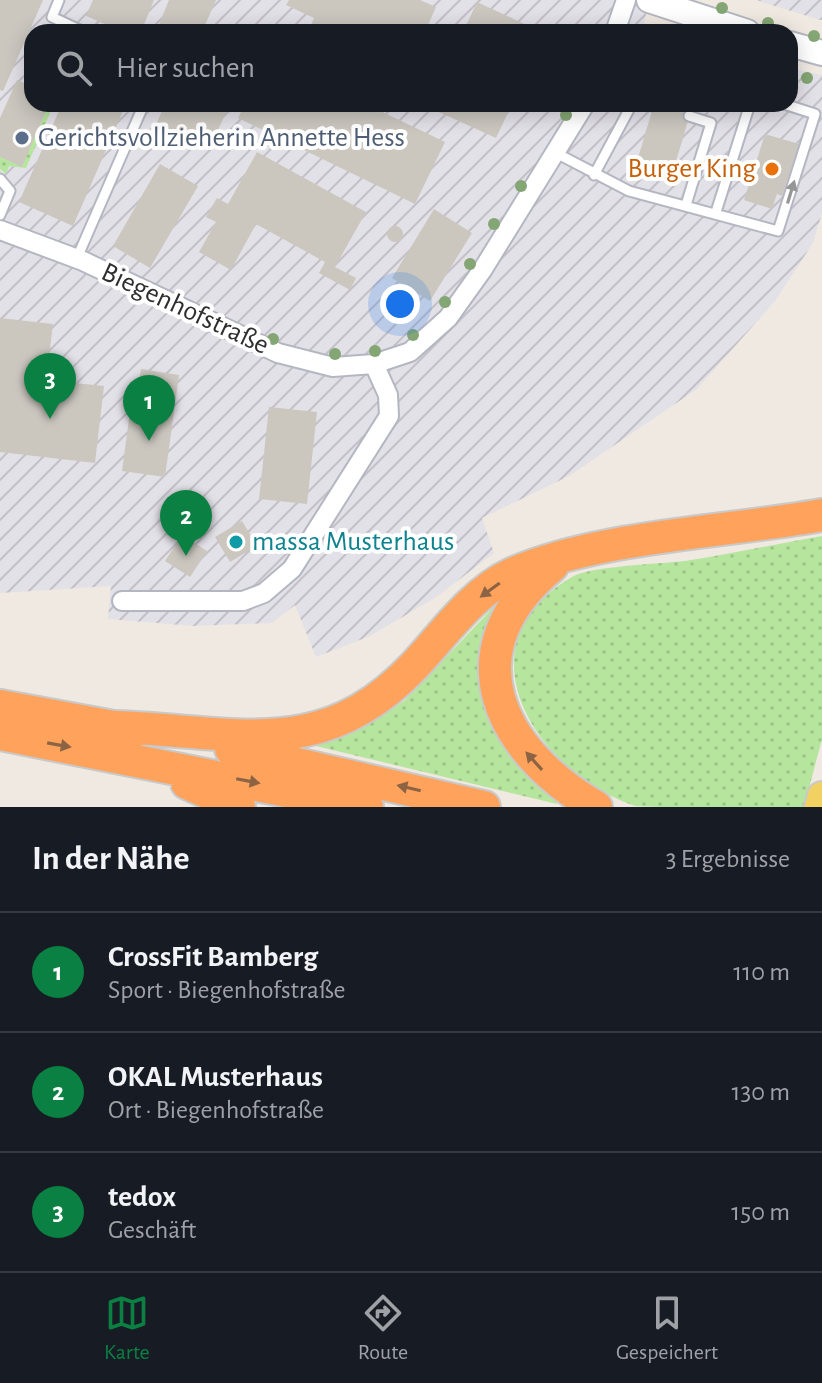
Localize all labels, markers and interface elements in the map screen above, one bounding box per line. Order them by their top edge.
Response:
search box [24,24,798,112]
icon: search [52,46,96,90]
text: Hier suchen [116,53,255,83]
place label: Gerichtsvollzieherin Annette Hess [38,124,405,152]
marker: Gerichtsvollzieherin Annette Hess [13,129,31,147]
place label: Burger King [628,155,756,183]
marker: Burger King [763,160,781,178]
one-way arrow [785,180,797,204]
street label: Biegenhofstraße [97,258,273,360]
your location [380,284,420,324]
pin: 3 [24,353,76,419]
pin: 1 [123,375,175,441]
pin: 2 [160,490,212,556]
place label: massa Musterhaus [252,528,454,556]
marker: massa Musterhaus [227,533,245,551]
one-way arrow [479,581,500,597]
one-way arrow [46,739,71,751]
one-way arrow [526,751,543,771]
one-way arrow [236,775,261,788]
one-way arrow [396,781,421,794]
text: In der Nähe [32,842,189,876]
text: 3 Ergebnisse [666,846,790,872]
text: CrossFit Bamberg [108,942,318,972]
text: 1 [53,959,63,985]
text: 110 m [733,959,790,985]
text: Sport · Biegenhofstraße [108,977,345,1003]
text: OKAL Musterhaus [108,1062,323,1092]
text: 2 [52,1079,64,1105]
text: 130 m [732,1079,790,1105]
text: Ort · Biegenhofstraße [108,1097,324,1123]
text: tedox [108,1182,176,1212]
text: 3 [52,1199,64,1225]
text: 150 m [731,1199,790,1225]
text: Geschäft [108,1217,196,1243]
tab: Karte [104,1291,150,1365]
tab: Route [358,1291,408,1365]
tab: Gespeichert [616,1291,718,1365]

